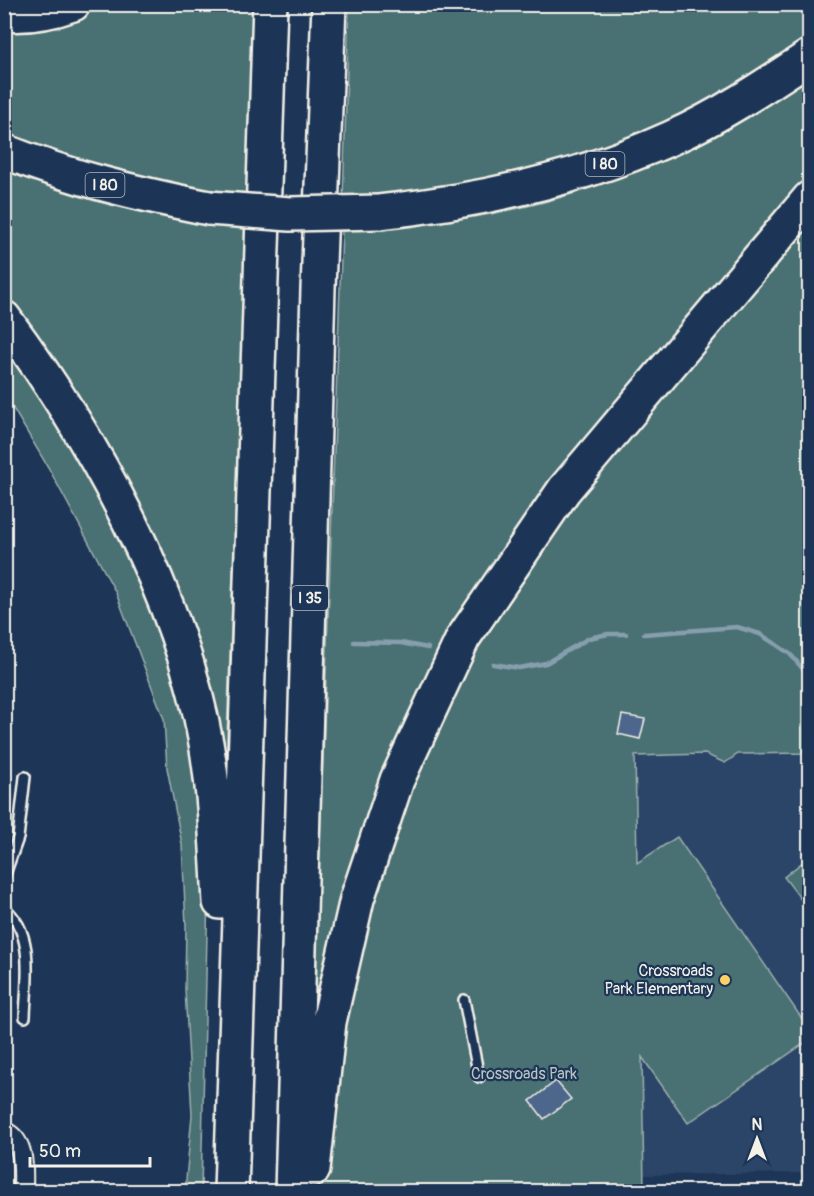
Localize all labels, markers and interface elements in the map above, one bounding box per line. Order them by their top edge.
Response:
road number: I 80 [586,152,624,176]
road number: I 80 [86,173,124,197]
road number: I 35 [292,586,328,610]
place label: Crossroads Park Elementary [605,961,713,999]
marker: Crossroads Park Elementary [718,973,732,987]
park label: Crossroads Park [471,1064,577,1084]
north arrow [727,1109,787,1169]
text: N [752,1115,763,1135]
scale bar [30,1130,150,1168]
text: 50 m [39,1140,81,1163]

